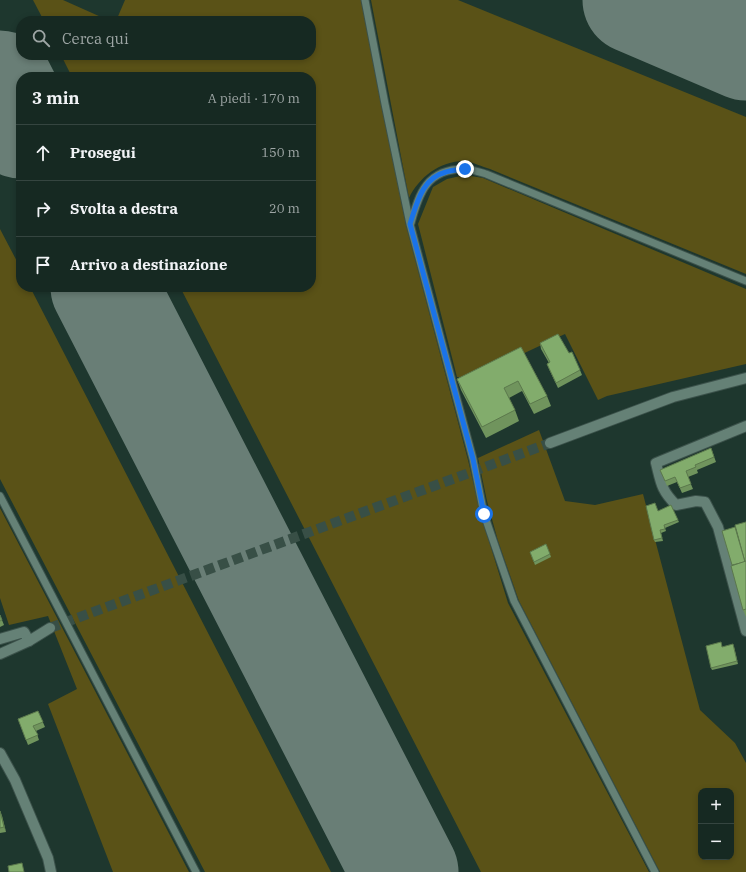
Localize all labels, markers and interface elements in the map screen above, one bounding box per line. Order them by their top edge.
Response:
search box [16,16,316,60]
icon: search [30,27,52,49]
text: Cerca qui [62,29,129,48]
text: 3 min [32,87,80,109]
text: A piedi · 170 m [208,90,300,107]
icon: ahead [32,142,54,164]
text: Prosegui [70,143,136,162]
text: 150 m [261,144,300,161]
route end [456,160,474,178]
icon: right [32,198,54,220]
text: Svolta a destra [70,199,178,218]
text: 20 m [269,200,300,217]
icon: arrive [32,254,54,276]
text: Arrivo a destinazione [70,255,227,274]
route start [475,505,493,523]
map controls [698,788,734,860]
button: + [698,788,734,824]
button: − [698,824,734,860]

